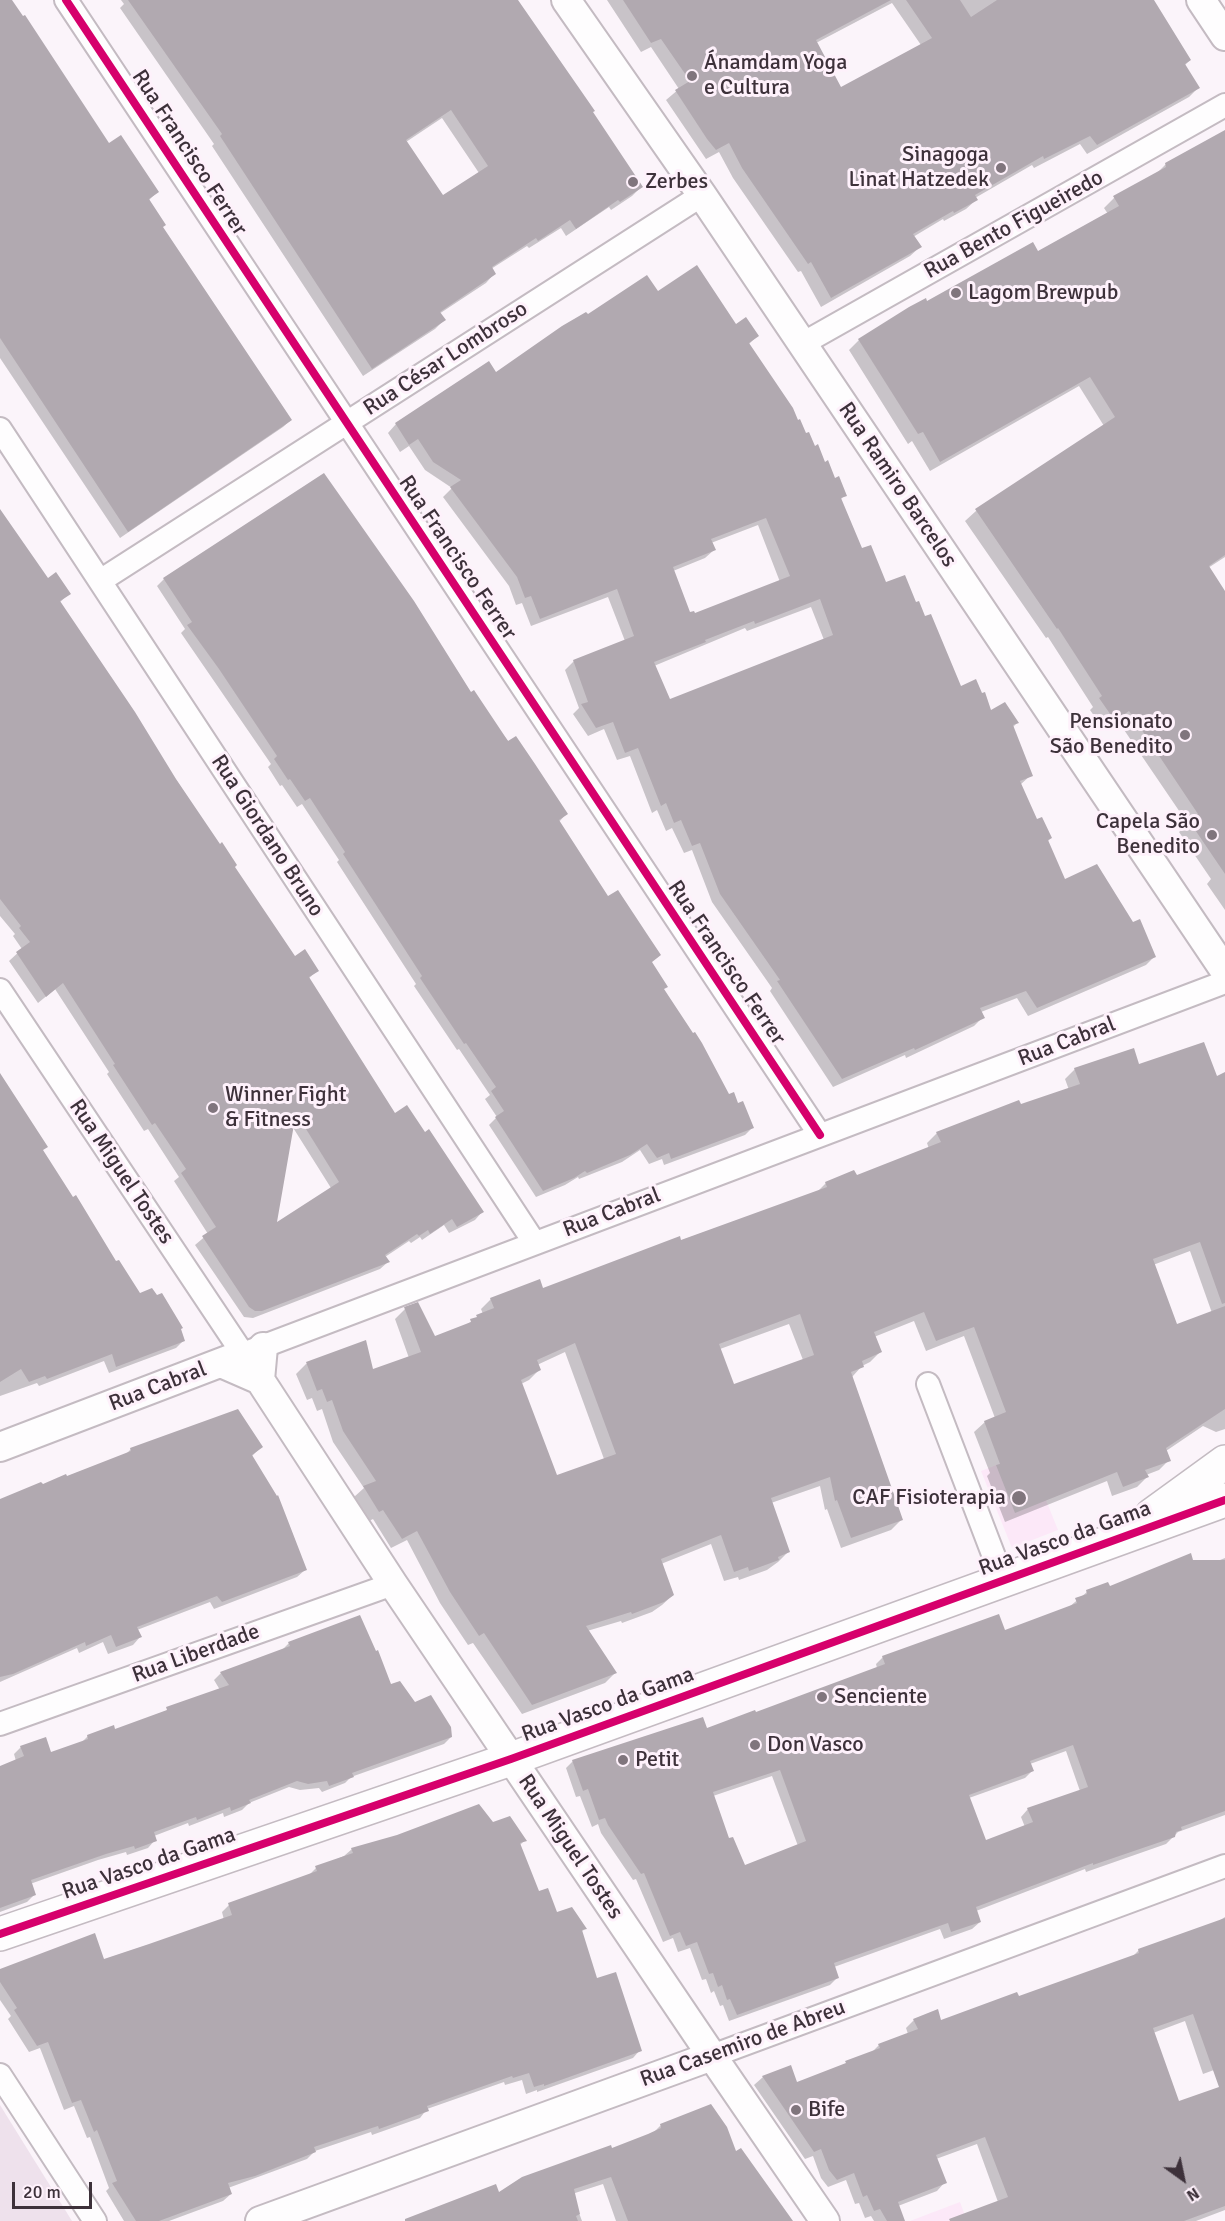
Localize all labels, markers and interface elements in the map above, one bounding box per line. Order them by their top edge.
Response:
place label: Ánamdam Yoga e Cultura [704,50,847,101]
street label: Rua Francisco Ferrer [126,65,252,241]
marker: Ánamdam Yoga e Cultura [685,69,699,83]
place label: Sinagoga Linat Hatzedek [849,142,989,194]
marker: Sinagoga Linat Hatzedek [994,161,1008,175]
street label: Rua Bento Figueiredo [920,165,1108,285]
place label: Zerbes [645,169,708,195]
marker: Zerbes [626,175,640,189]
place label: Lagom Brewpub [968,280,1118,306]
marker: Lagom Brewpub [949,286,963,300]
street label: Rua César Lombroso [359,296,533,422]
street label: Rua Ramiro Barcelos [832,398,962,572]
street label: Rua Francisco Ferrer [392,471,522,645]
place label: Pensionato São Benedito [1050,709,1173,760]
marker: Pensionato São Benedito [1178,728,1192,742]
street label: Rua Giordano Bruno [205,750,329,922]
place label: Capela São Benedito [1096,809,1200,860]
marker: Capela São Benedito [1205,828,1219,842]
street label: Rua Francisco Ferrer [661,876,791,1050]
street label: Rua Cabral [1015,1011,1119,1073]
place label: Winner Fight & Fitness [225,1082,346,1134]
street label: Rua Miguel Tostes [63,1095,179,1249]
marker: Winner Fight & Fitness [206,1101,220,1115]
street label: Rua Cabral [560,1182,664,1244]
street label: Rua Cabral [106,1356,210,1418]
place label: CAF Fisioterapia [852,1485,1006,1511]
marker: CAF Fisioterapia [1010,1489,1028,1507]
street label: Rua Vasco da Gama [975,1496,1155,1582]
street label: Rua Liberdade [129,1619,263,1689]
street label: Rua Vasco da Gama [518,1662,698,1748]
place label: Senciente [834,1684,927,1710]
marker: Senciente [815,1690,829,1704]
place label: Don Vasco [767,1732,864,1758]
marker: Don Vasco [748,1738,762,1752]
place label: Petit [635,1747,679,1773]
marker: Petit [616,1753,630,1767]
street label: Rua Miguel Tostes [512,1770,628,1924]
street label: Rua Vasco da Gama [59,1822,239,1906]
street label: Rua Casemiro de Abreu [637,1995,849,2093]
place label: Bife [808,2097,845,2123]
marker: Bife [789,2103,803,2117]
north arrow [1153,2149,1213,2209]
scale bar [15,2170,94,2208]
text: 20 m [23,2181,61,2203]
text: N [1183,2183,1203,2206]

